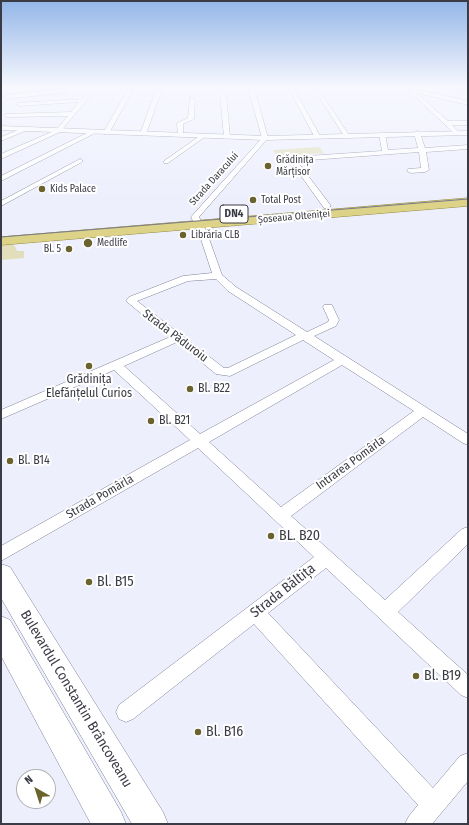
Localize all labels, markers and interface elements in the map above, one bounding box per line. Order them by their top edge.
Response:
street label: Strada Daracului [187,150,241,208]
place label: Grădinița Mărțisor [276,154,314,178]
marker: Grădinița Mărțisor [263,161,273,171]
place label: Kids Palace [50,183,96,195]
marker: Kids Palace [37,184,47,194]
place label: Total Post [261,194,301,206]
marker: Total Post [248,195,258,205]
road number: DN4 [220,205,248,223]
street label: Șoseaua Olteniței [258,208,330,226]
place label: Librăria CLB [191,229,240,241]
marker: Librăria CLB [178,230,188,240]
marker: Medlife [82,237,94,249]
place label: Medlife [97,237,127,249]
place label: Bl. 5 [44,243,61,255]
marker: Bl. 5 [64,244,74,254]
street label: Strada Păduroiu [139,307,211,365]
marker: Grădinița Elefănțelul Curios [84,361,94,371]
place label: Grădinița Elefănțelul Curios [46,373,132,401]
place label: Bl. B22 [198,382,230,396]
marker: Bl. B22 [185,384,195,394]
place label: Bl. B21 [159,414,190,428]
marker: Bl. B21 [146,416,156,426]
street label: Intrarea Pomârla [314,433,388,493]
place label: Bl. B14 [18,454,50,468]
marker: Bl. B14 [5,456,15,466]
street label: Strada Pomârla [64,472,136,522]
place label: BL. B20 [279,528,320,544]
marker: BL. B20 [266,531,276,541]
street label: Strada Băltița [247,560,319,622]
place label: Bl. B15 [97,574,134,590]
marker: Bl. B15 [84,577,94,587]
street label: Bulevardul Constantin Brâncoveanu [16,607,136,791]
place label: Bl. B19 [424,668,461,684]
marker: Bl. B19 [411,671,421,681]
place label: Bl. B16 [206,724,243,740]
marker: Bl. B16 [193,727,203,737]
north arrow [16,769,56,809]
text: N [22,773,35,787]

